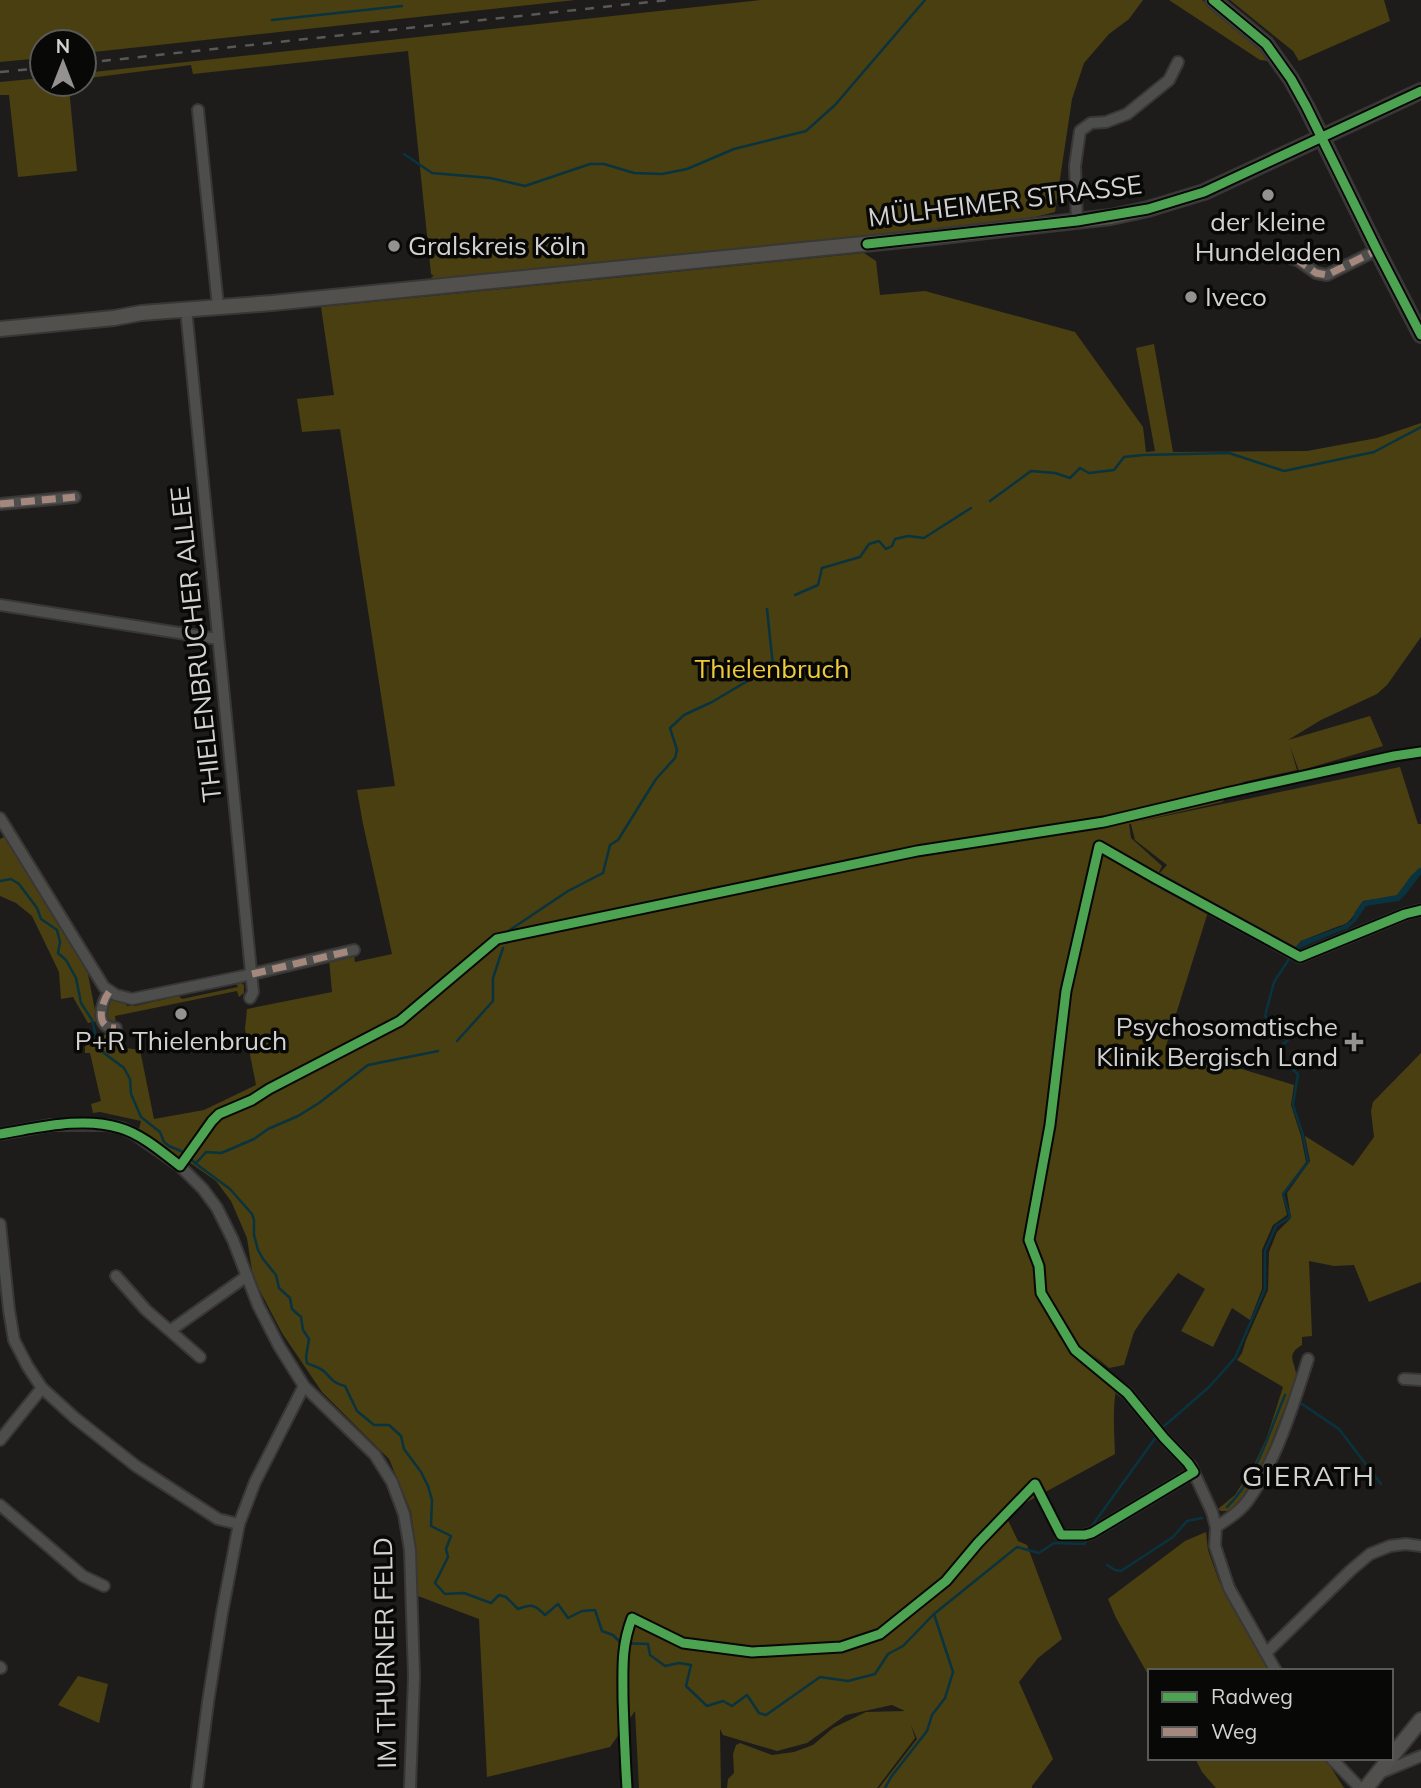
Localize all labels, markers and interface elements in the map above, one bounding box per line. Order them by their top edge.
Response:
north arrow [28,28,98,98]
text: N [56,34,70,58]
street label: MÜLHEIMER STRASSE [866,167,1144,234]
marker: der kleine Hundeladen [1260,187,1276,203]
place label: der kleine Hundeladen [1195,205,1341,268]
place label: Gralskreis Köln [408,229,586,262]
marker: Gralskreis Köln [386,238,402,254]
place label: Iveco [1205,280,1267,313]
marker: Iveco [1183,289,1199,305]
street label: THIELENBRUCHER ALLEE [163,485,228,803]
park label: Thielenbruch [695,652,850,685]
marker: P+R Thielenbruch [173,1006,189,1022]
place label: Psychosomatische Klinik Bergisch Land [1096,1010,1338,1073]
place label: P+R Thielenbruch [75,1024,287,1057]
marker: Psychosomatische Klinik Bergisch Land [1344,1032,1364,1052]
district label: GIERATH [1242,1458,1376,1493]
street label: IM THURNER FELD [366,1537,403,1769]
legend [1148,1669,1393,1760]
text: Radweg [1211,1683,1293,1709]
text: Weg [1211,1718,1257,1744]

